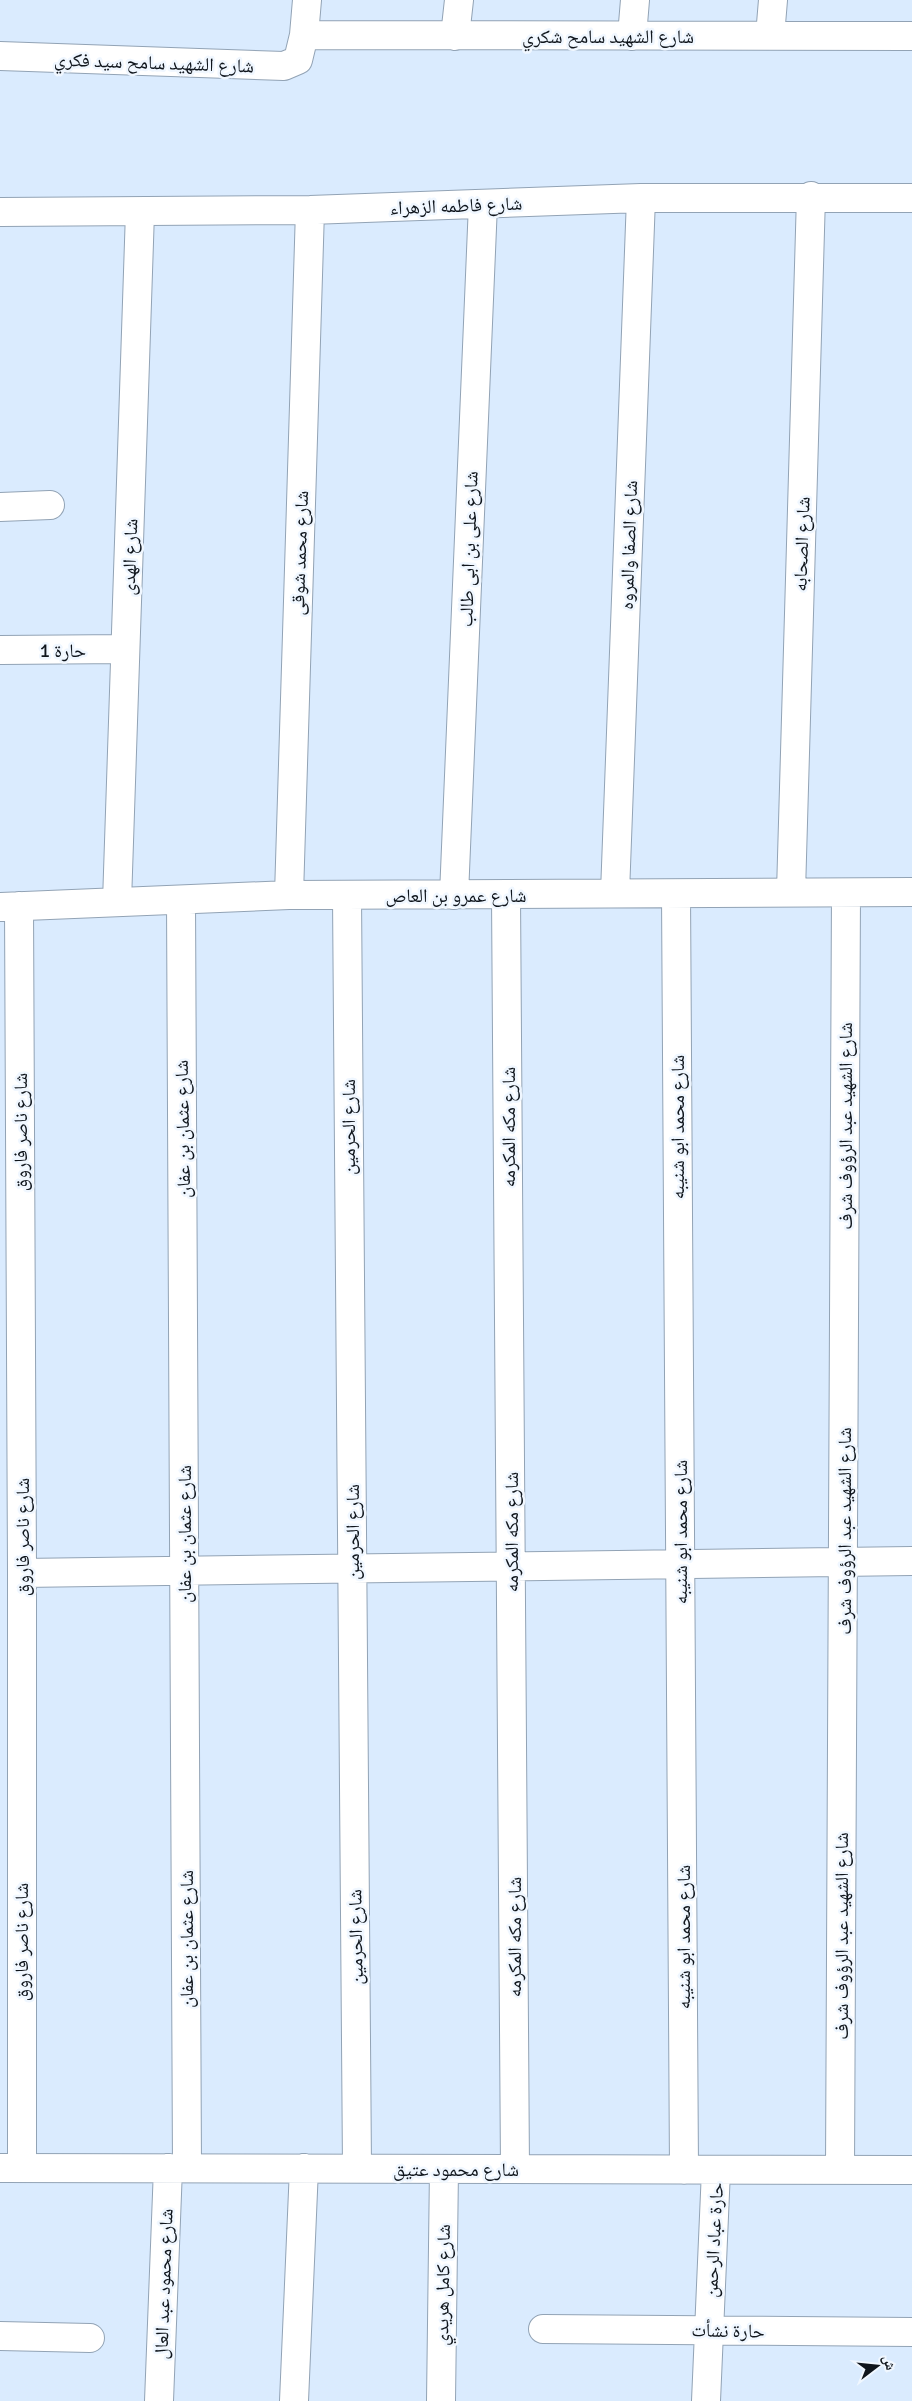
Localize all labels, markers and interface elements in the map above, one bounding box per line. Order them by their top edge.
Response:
street label: شارع الشهيد سامح شكري [522,25,694,52]
street label: شارع الشهيد سامح سيد فكري [53,48,254,81]
street label: شارع فاطمه الزهراء [389,192,523,220]
street label: شارع على بن ابى طالب [454,471,484,627]
street label: شارع الصفا والمروه [615,480,643,610]
street label: شارع محمد شوقى [286,490,314,616]
street label: شارع الصحابه [788,496,816,592]
street label: شارع الهدى [117,518,143,596]
street label: حارة 1 [40,639,86,663]
street label: شارع عمرو بن العاص [385,884,527,908]
street label: شارع الشهيد عبد الرؤوف شرف [834,1022,858,1230]
street label: شارع محمد ابو شنيبه [666,1055,690,1199]
street label: شارع عثمان بن عفان [170,1060,196,1198]
street label: شارع مكه المكرمه [497,1067,521,1187]
street label: شارع ناصر فاروق [9,1073,33,1191]
street label: شارع الحرمين [337,1079,361,1175]
street label: شارع الشهيد عبد الرؤوف شرف [833,1427,857,1635]
street label: شارع محمد ابو شنيبه [669,1460,693,1604]
street label: شارع عثمان بن عفان [173,1465,197,1603]
street label: شارع مكه المكرمه [500,1472,524,1592]
street label: شارع ناصر فاروق [11,1478,35,1596]
street label: شارع الحرمين [341,1484,365,1580]
street label: شارع الشهيد عبد الرؤوف شرف [830,1832,854,2040]
street label: شارع محمد ابو شنيبه [672,1865,696,2009]
street label: شارع عثمان بن عفان [175,1870,199,2008]
street label: شارع مكه المكرمه [503,1877,527,1997]
street label: شارع ناصر فاروق [10,1883,34,2001]
street label: شارع الحرمين [343,1889,369,1985]
street label: شارع محمود عتيق [393,2158,519,2182]
street label: حارة عباد الرحمن [699,2182,729,2298]
street label: شارع محمود عبد العال [149,2208,179,2360]
street label: شارع كامل هريدي [430,2224,459,2346]
street label: حارة نشأت [691,2318,765,2344]
north arrow [852,2341,902,2391]
text: ش [879,2353,899,2372]

